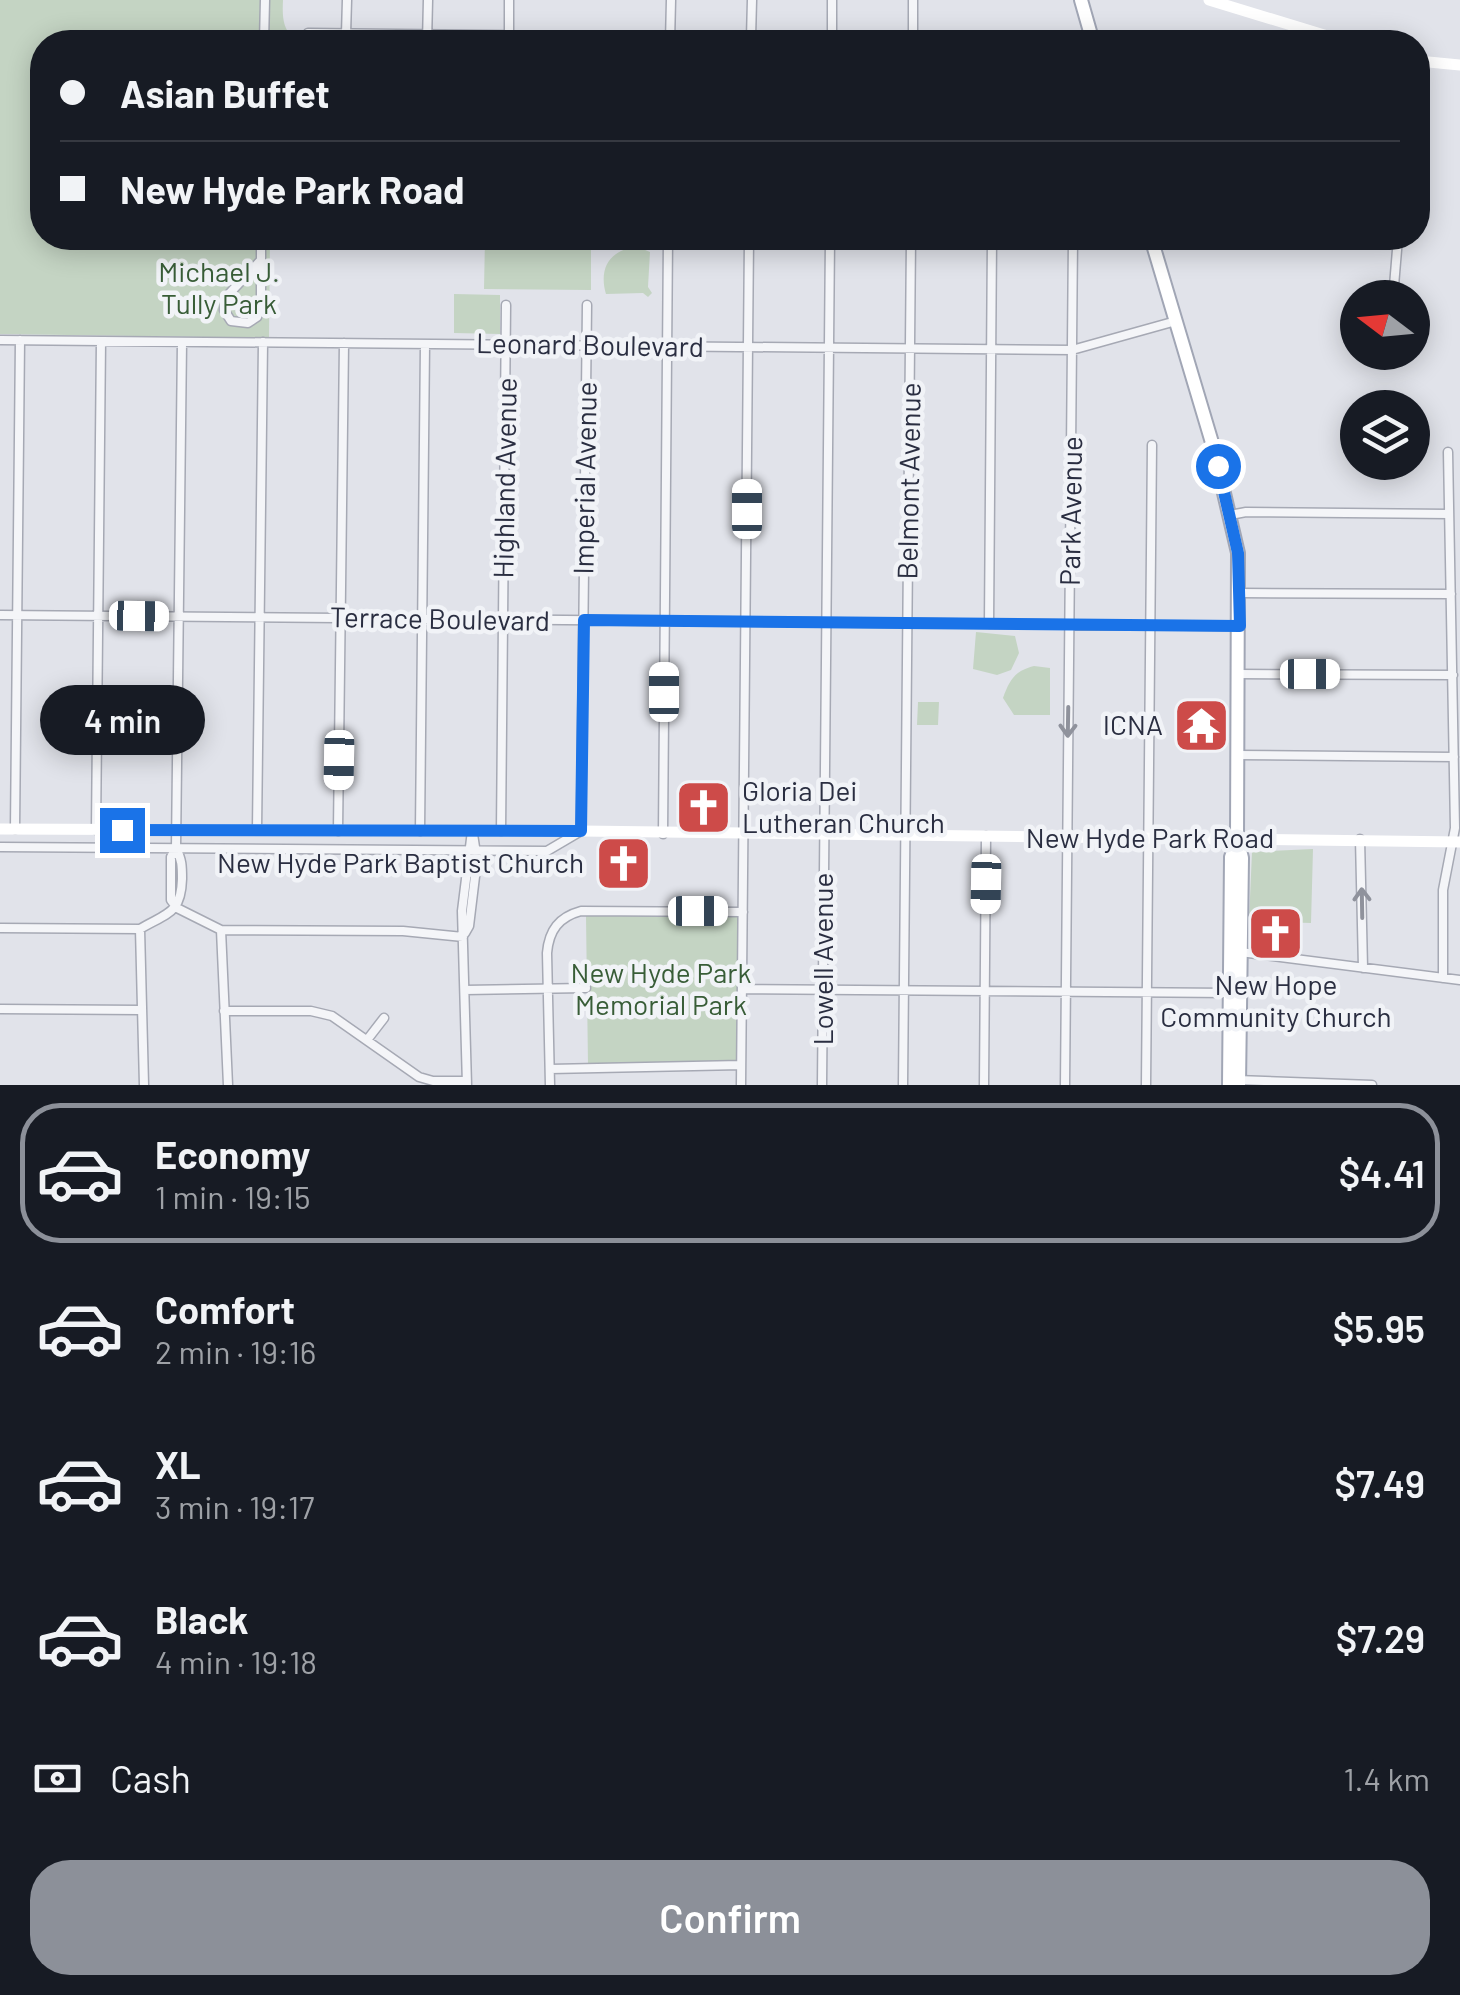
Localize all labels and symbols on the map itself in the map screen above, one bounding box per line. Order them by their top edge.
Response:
park label: Michael J. Tully Park [158,254,280,320]
north arrow [1340,280,1430,370]
street label: Leonard Boulevard [476,325,704,363]
street label: Highland Avenue [485,377,523,579]
street label: Imperial Avenue [565,381,603,575]
street label: Belmont Avenue [889,382,927,580]
street label: Park Avenue [1052,436,1088,586]
route start [1196,444,1241,489]
car [732,479,762,539]
street label: Terrace Boulevard [330,599,550,637]
car [109,600,169,632]
car [1280,659,1340,689]
car [649,662,679,722]
callout: 4 min [39,685,204,755]
temple icon: ICNA [1172,695,1232,755]
one-way arrow [1059,705,1078,737]
place label: ICNA [1103,707,1163,741]
car [323,730,355,790]
place label: Gloria Dei Lutheran Church [742,773,945,839]
church icon: Gloria Dei Lutheran Church [673,777,733,837]
route end [100,808,145,853]
street label: New Hyde Park Road [1026,820,1274,854]
church icon: New Hyde Park Baptist Church [593,833,653,893]
place label: New Hyde Park Baptist Church [217,845,584,879]
car [970,854,1002,914]
street label: Lowell Avenue [805,873,839,1045]
one-way arrow [1352,888,1371,920]
car [668,896,728,926]
church icon: New Hope Community Church [1246,904,1306,964]
park label: New Hyde Park Memorial Park [571,955,751,1021]
place label: New Hope Community Church [1160,967,1392,1033]

